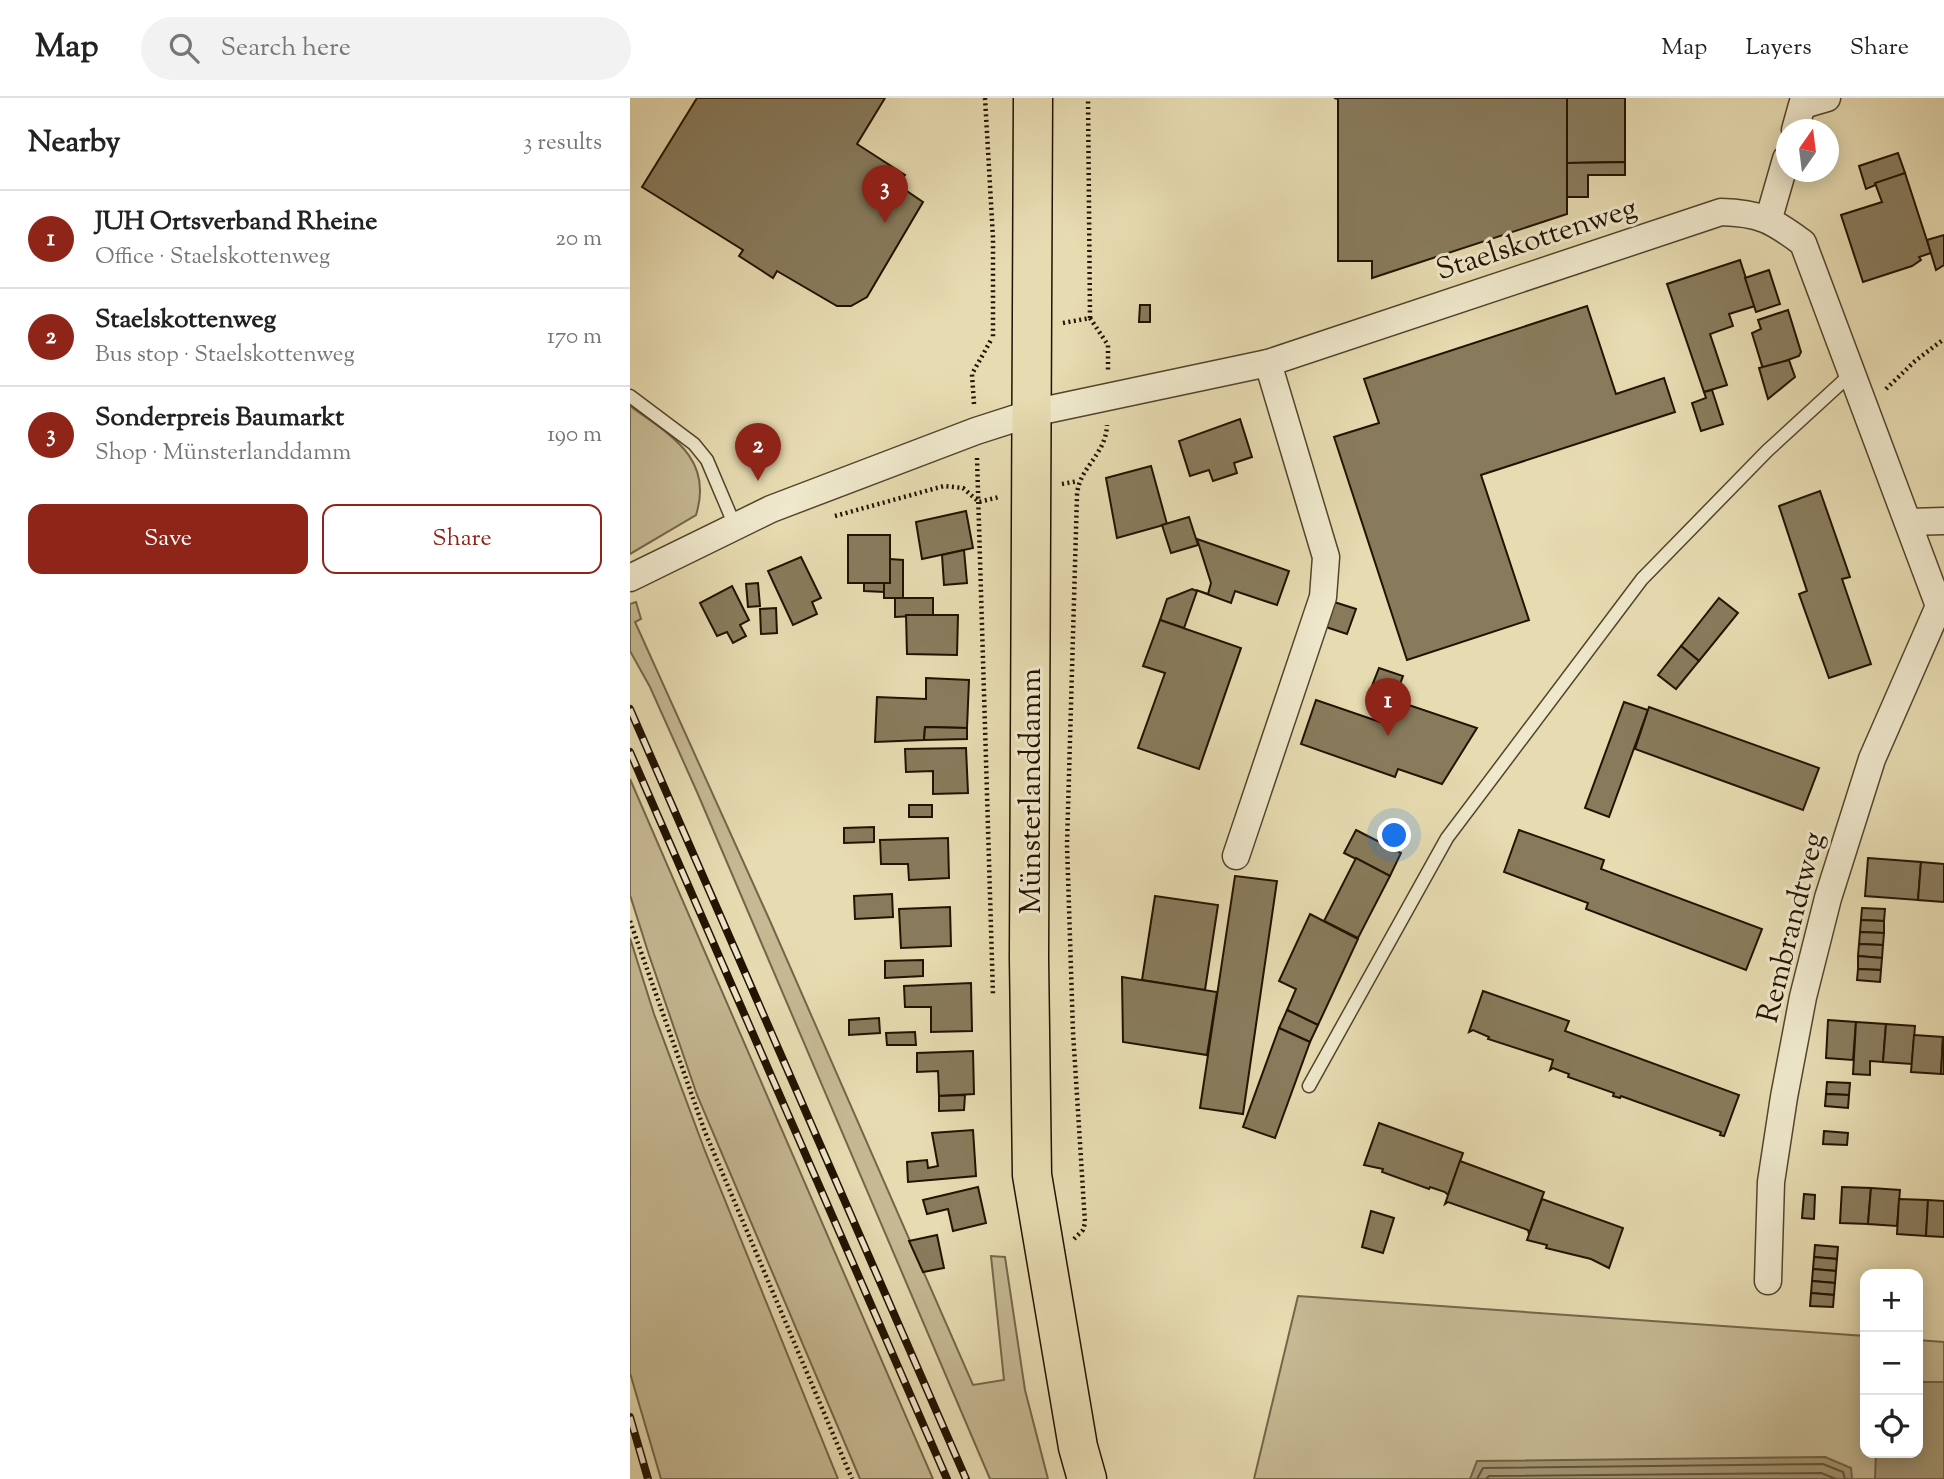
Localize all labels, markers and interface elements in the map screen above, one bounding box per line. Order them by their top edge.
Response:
search box [141,17,631,80]
text: Map [35,24,99,72]
icon: search [165,29,203,67]
text: Search here [221,30,351,67]
text: Map [1661,31,1707,65]
text: Layers [1745,31,1812,65]
text: Share [1850,31,1909,65]
north arrow [1776,119,1839,182]
text: Nearby [28,122,120,165]
text: 3 results [523,127,602,160]
pin: 3 [862,165,908,223]
street label: Staelskottenweg [1431,188,1643,293]
text: JUH Ortsverband Rheine [95,204,377,241]
text: 1 [47,223,55,256]
text: 20 m [555,223,602,256]
text: Office · Staelskottenweg [95,241,330,274]
text: Staelskottenweg [95,302,276,339]
text: 2 [46,321,56,354]
text: 170 m [547,321,602,354]
text: Bus stop · Staelskottenweg [95,339,355,372]
text: Sonderpreis Baumarkt [95,400,344,437]
text: 3 [46,419,56,452]
text: 190 m [547,419,602,452]
pin: 2 [735,423,781,481]
text: Shop · Münsterlanddamm [95,437,351,470]
button: Save [28,504,308,574]
button: Share [322,504,602,574]
street label: Münsterlanddamm [1011,668,1054,914]
pin: 1 [1365,678,1411,736]
your location [1377,818,1411,852]
street label: Rembrandtweg [1748,828,1837,1028]
map controls [1860,1269,1923,1458]
button: + [1860,1269,1923,1332]
button: − [1860,1332,1923,1395]
button: locate [1860,1395,1923,1458]

